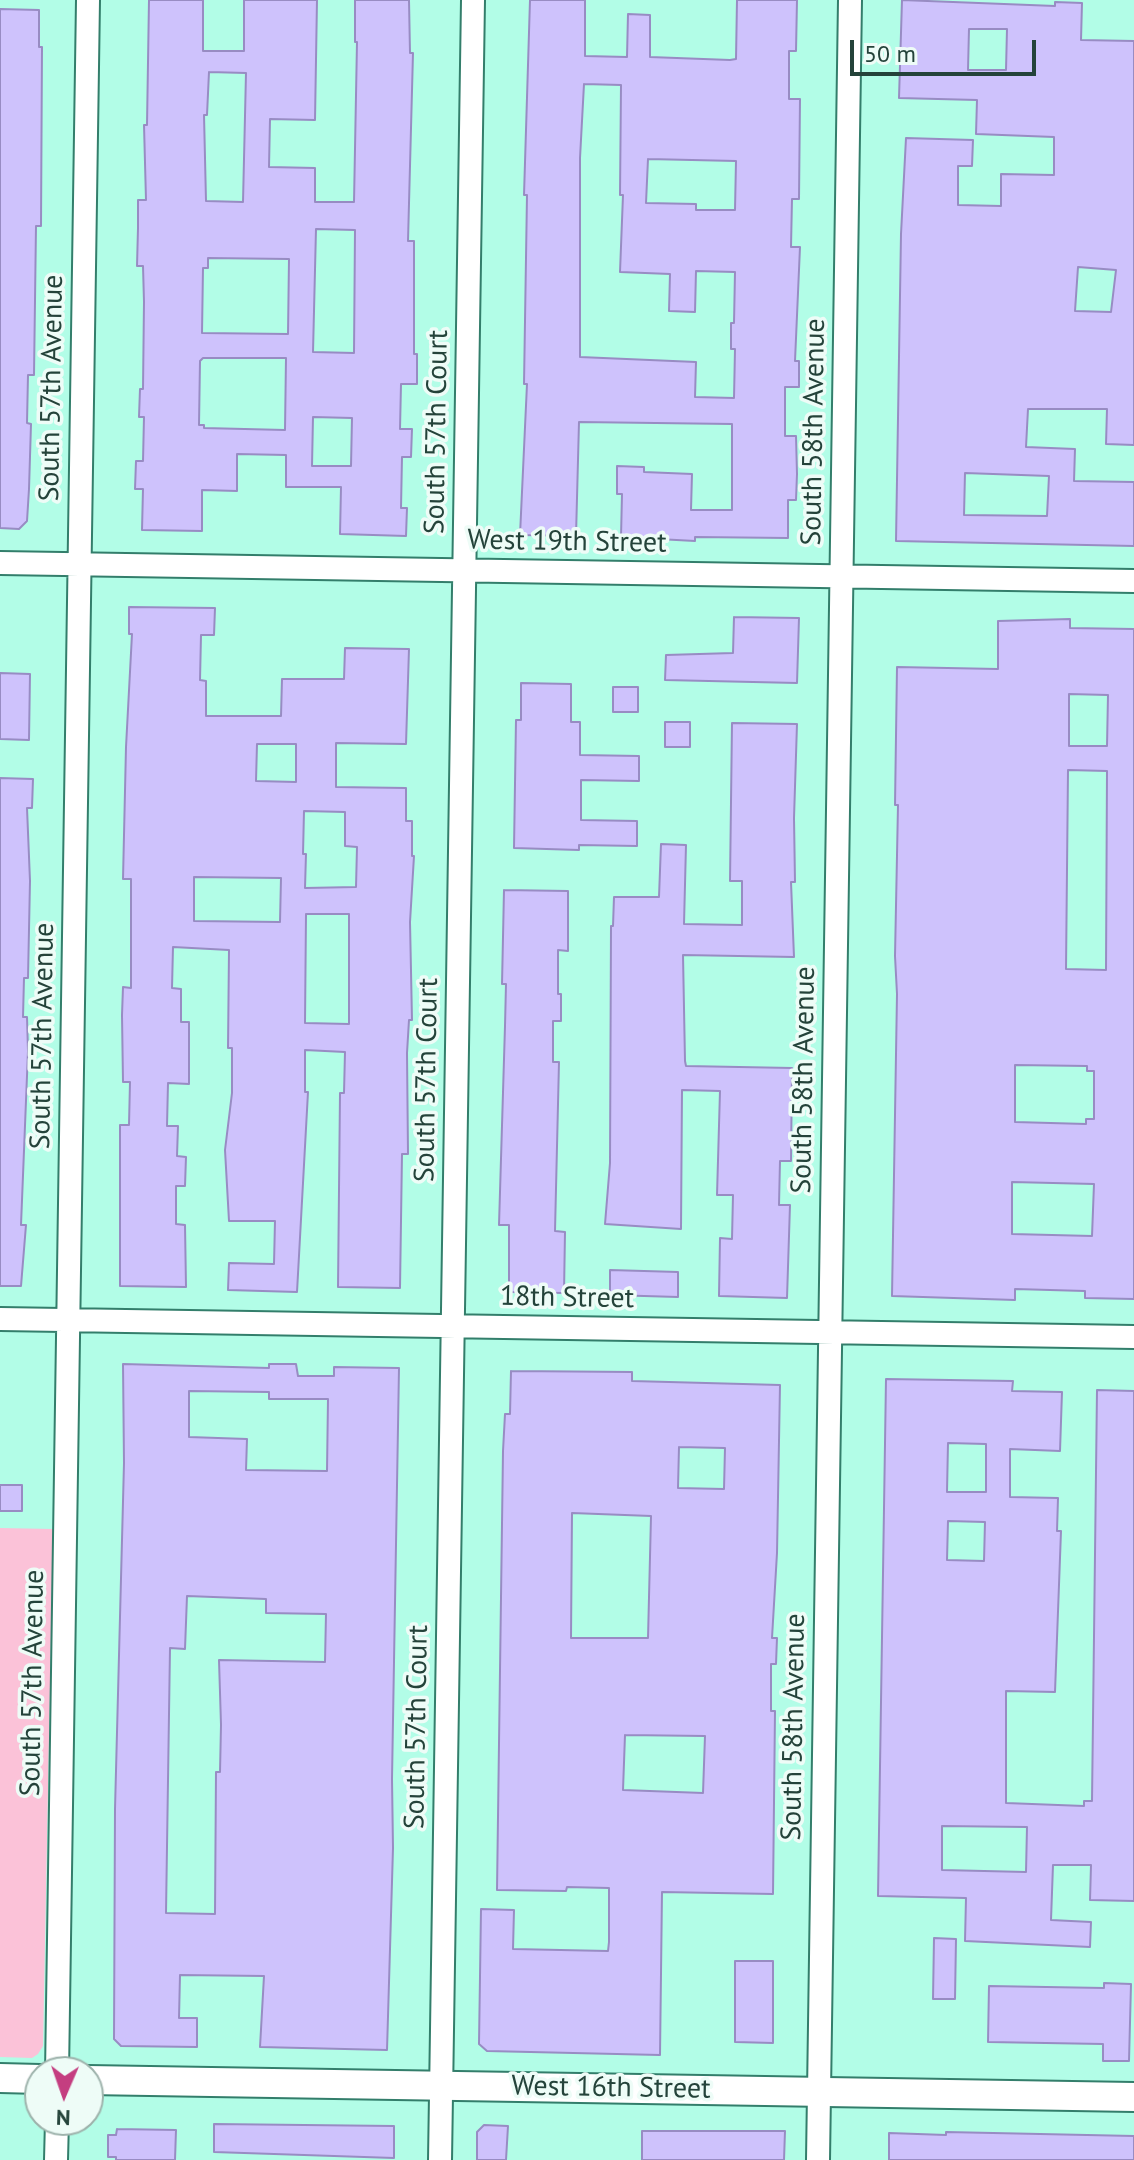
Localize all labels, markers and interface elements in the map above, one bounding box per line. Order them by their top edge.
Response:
scale bar [854,24,1040,74]
text: 50 m [864,38,916,69]
street label: South 57th Avenue [33,274,71,502]
street label: South 58th Avenue [795,318,833,546]
street label: South 57th Court [418,330,456,534]
street label: West 19th Street [467,523,667,561]
street label: South 57th Avenue [24,922,62,1150]
street label: South 58th Avenue [785,966,823,1194]
street label: South 57th Court [408,978,446,1182]
street label: 18th Street [500,1280,634,1316]
street label: South 57th Avenue [14,1569,52,1797]
street label: South 58th Avenue [775,1613,813,1841]
street label: South 57th Court [398,1625,436,1829]
north arrow [24,2056,104,2136]
street label: West 16th Street [511,2069,711,2107]
text: N [56,2104,71,2132]

